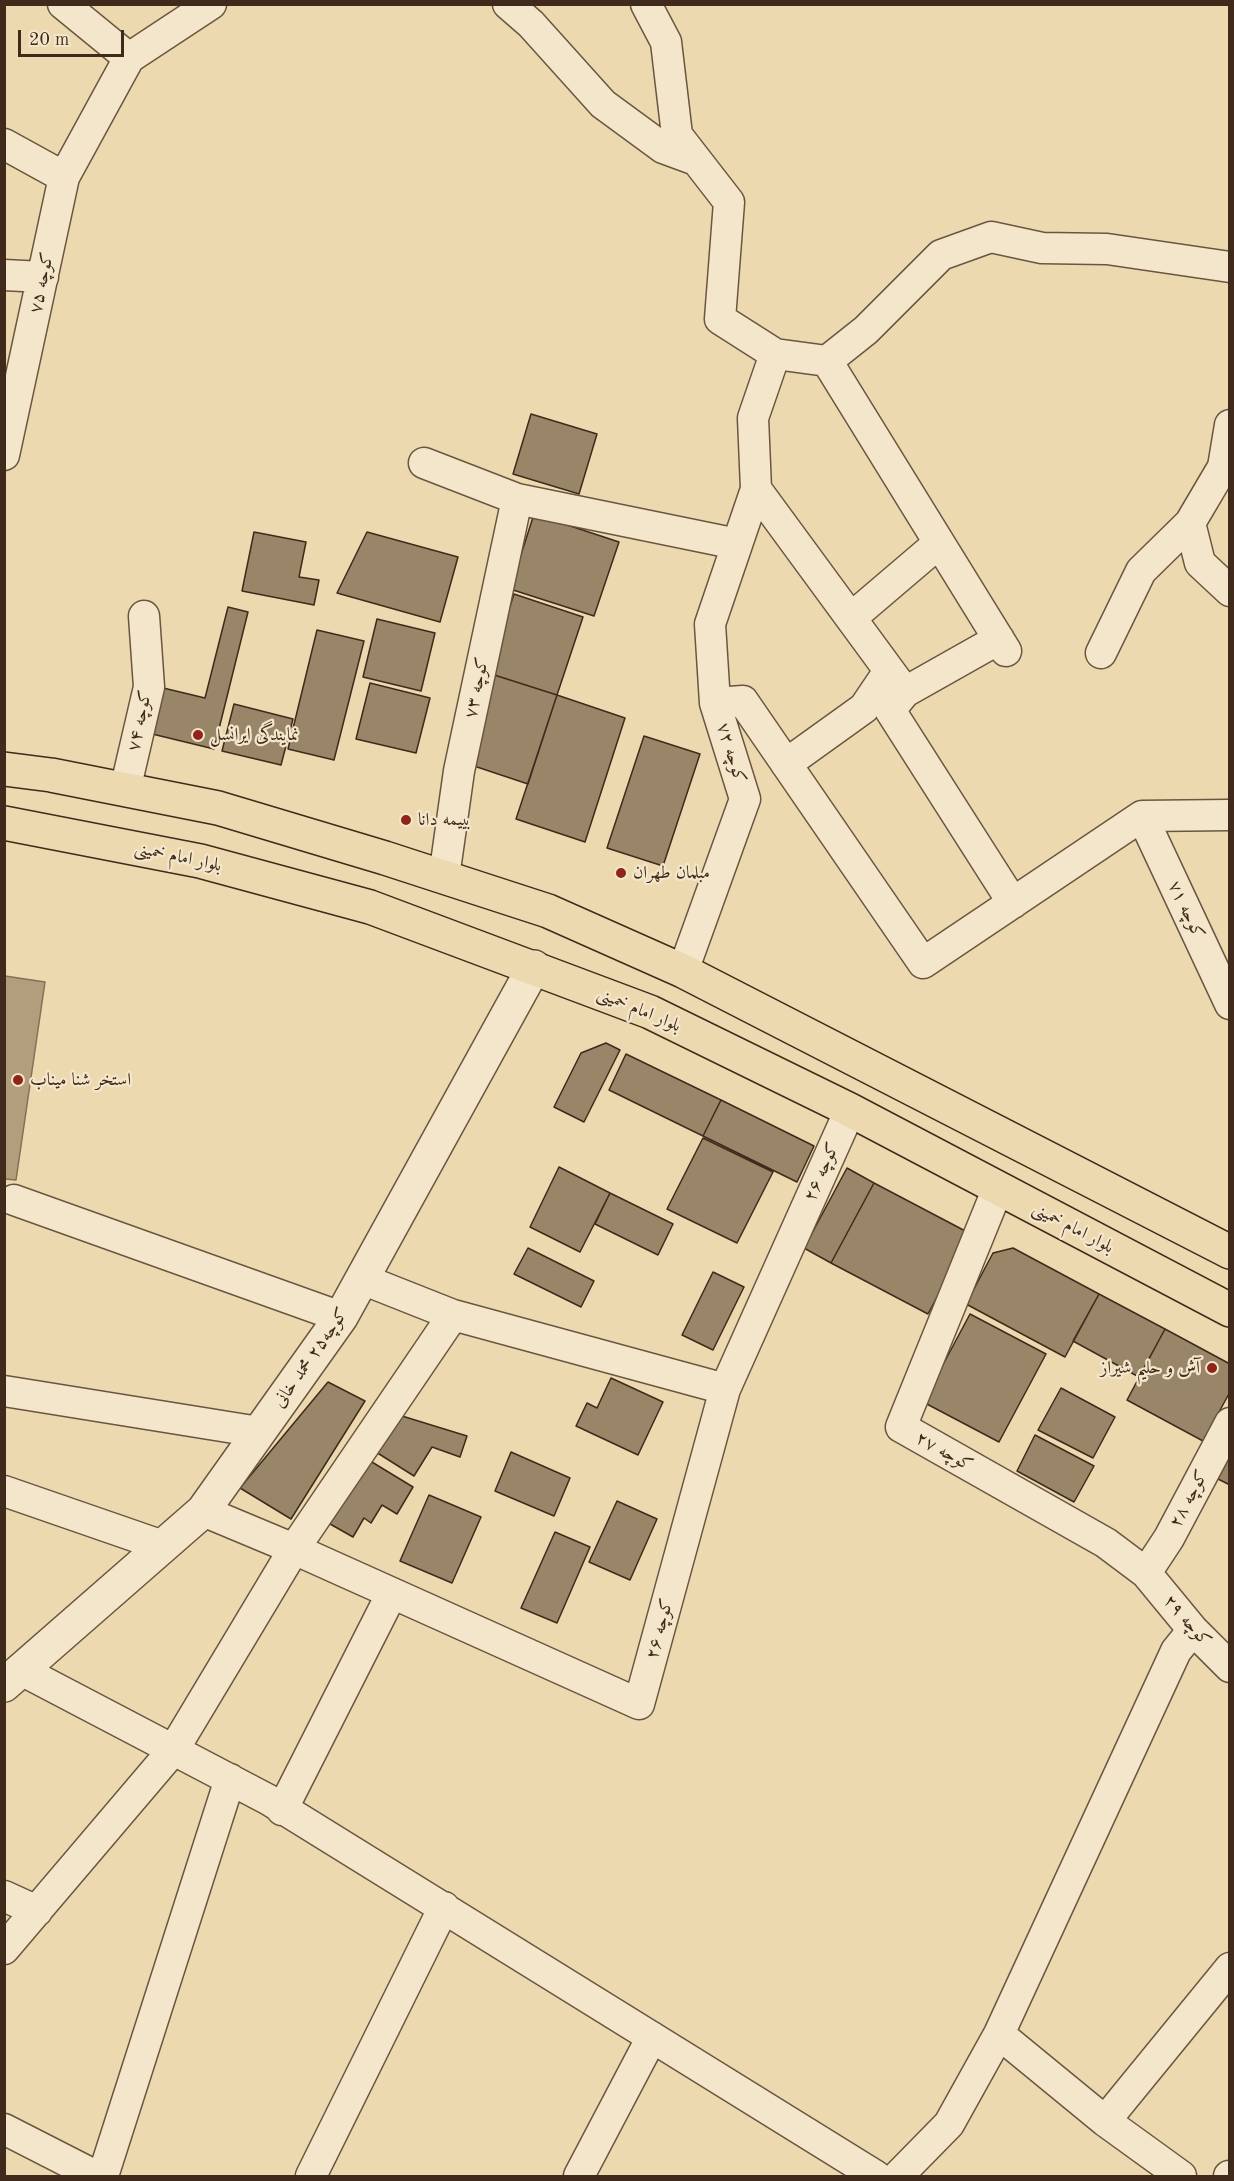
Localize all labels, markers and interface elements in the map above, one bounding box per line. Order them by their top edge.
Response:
scale bar [21,18,128,56]
text: 20 m [29,31,69,49]
street label: کوچه ۷۵ [25,250,59,316]
street label: کوچه ۷۳ [460,655,494,721]
street label: کوچه ۷۴ [123,688,157,754]
street label: کوچه ۷۲ [712,720,750,786]
place label: نمایندگی ایرانسل [210,724,299,746]
marker: نمایندگی ایرانسل [191,728,205,742]
place label: بییمه دانا [418,809,471,831]
marker: بییمه دانا [399,813,413,827]
street label: بلوار امام خمینی [132,837,224,877]
place label: مبلمان طهران [633,862,710,884]
marker: مبلمان طهران [614,866,628,880]
street label: کوچه ۷۱ [1163,877,1209,943]
street label: بلوار امام خمینی [594,983,684,1037]
place label: استخر شنا میناب [30,1069,131,1091]
marker: استخر شنا میناب [11,1073,25,1087]
street label: کوچه ۲۶ [800,1139,844,1205]
street label: بلوار امام خمینی [1029,1198,1117,1258]
street label: کوچه۲۵ محمد خانی [269,1304,353,1412]
place label: آش و حلیم شیراز [1100,1357,1200,1379]
marker: آش و حلیم شیراز [1205,1361,1219,1375]
street label: کوچه ۲۷ [912,1428,976,1476]
street label: کوچه ۲۸ [1165,1467,1213,1531]
street label: کوچه ۲۹ [1159,1591,1215,1651]
street label: کوچه ۲۶ [642,1596,678,1662]

